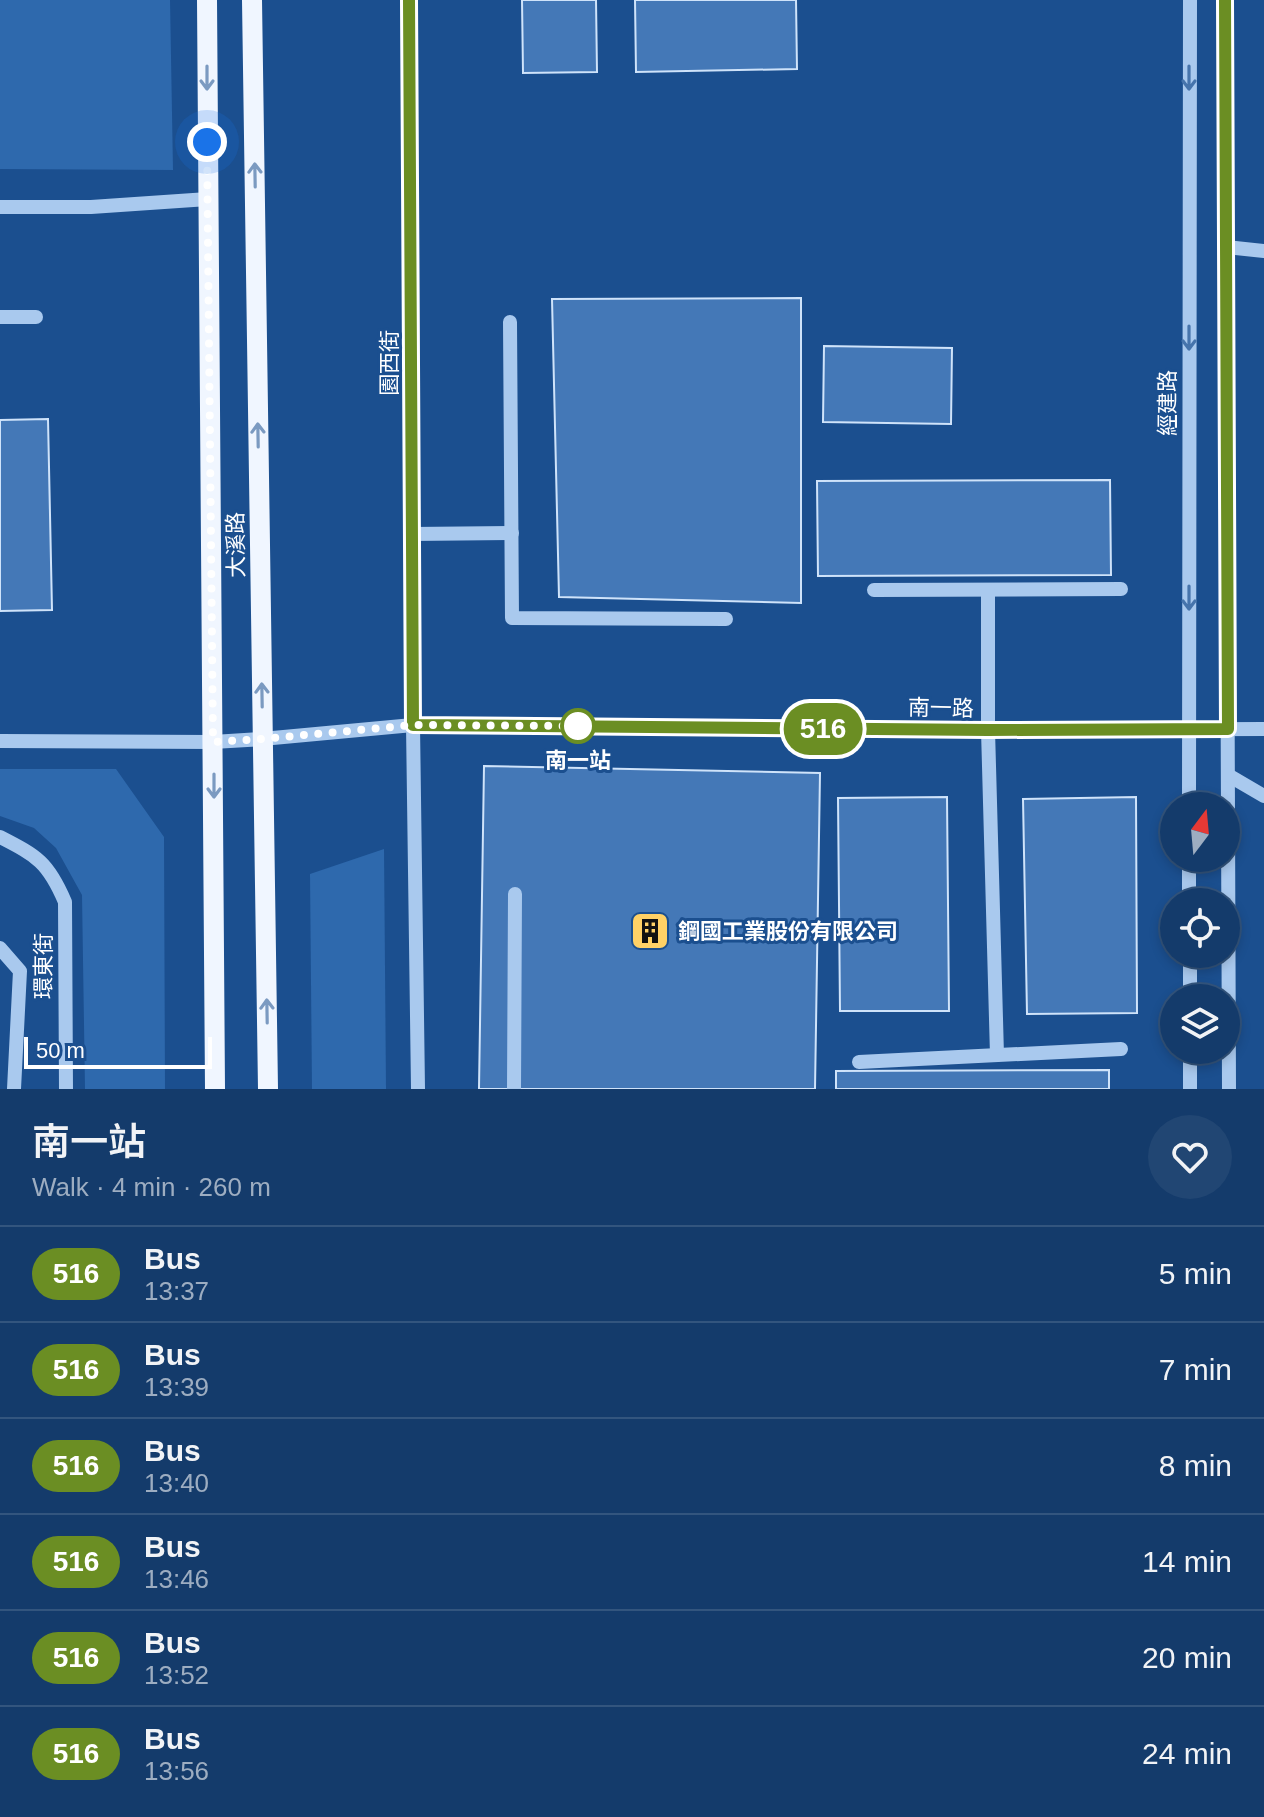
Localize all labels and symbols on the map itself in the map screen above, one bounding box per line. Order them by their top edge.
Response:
one-way arrow [199,64,215,91]
one-way arrow [1181,64,1197,91]
your location [187,122,227,162]
one-way arrow [247,162,262,189]
one-way arrow [1181,324,1197,351]
street label: 園西街 [377,330,402,396]
street label: 經建路 [1155,370,1180,436]
one-way arrow [250,422,266,449]
street label: 大溪路 [223,512,249,578]
one-way arrow [1181,584,1197,611]
one-way arrow [254,682,269,709]
street label: 南一路 [908,695,974,721]
line badge: 516 [777,703,869,755]
marker: 南一站 [561,709,595,743]
place label: 南一站 [545,748,611,773]
one-way arrow [206,772,222,799]
north arrow [1160,792,1240,872]
building icon: 鋼國工業股份有限公司 [629,910,671,952]
place label: 鋼國工業股份有限公司 [678,919,898,944]
street label: 環東街 [31,933,56,999]
one-way arrow [259,998,274,1025]
scale bar [24,1033,212,1069]

